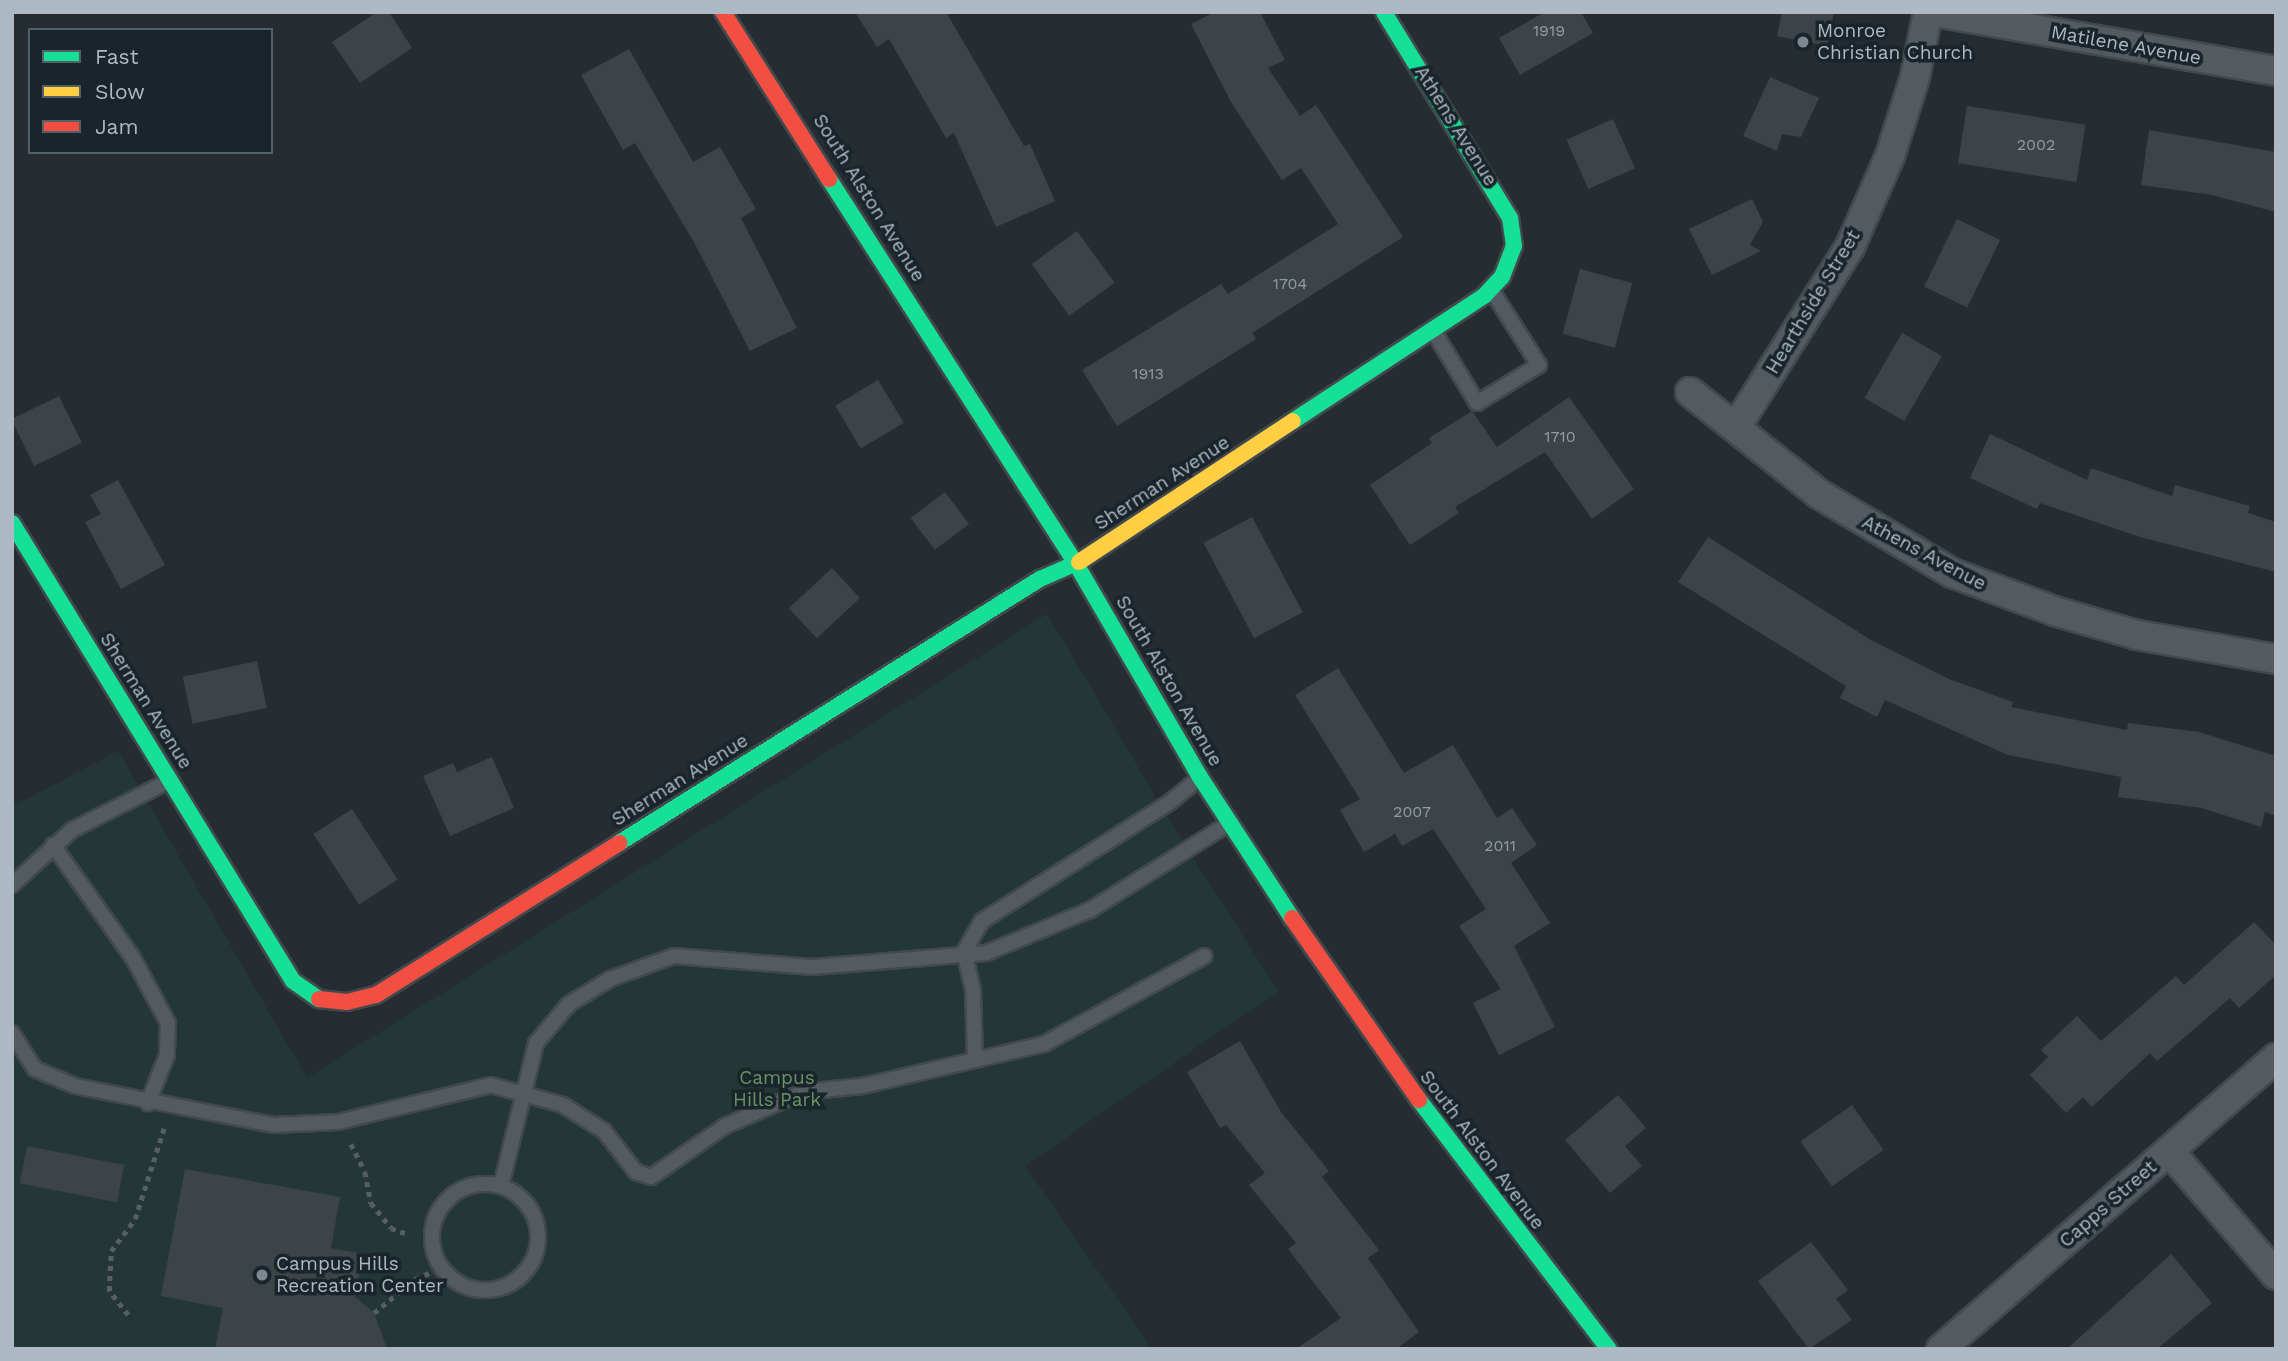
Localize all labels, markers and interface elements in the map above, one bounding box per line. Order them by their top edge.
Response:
place label: Monroe Christian Church [1817,20,1973,64]
house number: 1919 [1533,21,1565,41]
street label: Matilene Avenue [2049,21,2203,69]
legend [28,28,273,154]
marker: Monroe Christian Church [1795,34,1811,50]
text: Fast [95,44,139,69]
street label: Athens Avenue [1410,61,1502,191]
text: Slow [95,79,145,104]
street label: South Alston Avenue [808,109,930,287]
text: Jam [95,114,138,139]
house number: 2002 [2017,135,2055,155]
street label: Hearthside Street [1761,226,1865,378]
house number: 1704 [1273,274,1307,294]
house number: 1913 [1132,364,1164,384]
house number: 1710 [1544,427,1576,447]
street label: Sherman Avenue [1090,431,1234,535]
street label: Athens Avenue [1858,511,1990,595]
street label: South Alston Avenue [1110,591,1228,771]
street label: Sherman Avenue [95,628,197,774]
street label: Sherman Avenue [607,729,753,831]
house number: 2007 [1393,802,1431,822]
house number: 2011 [1484,836,1516,856]
street label: South Alston Avenue [1414,1065,1550,1235]
park label: Campus Hills Park [733,1067,821,1111]
street label: Capps Street [2055,1156,2161,1252]
place label: Campus Hills Recreation Center [276,1253,444,1297]
marker: Campus Hills Recreation Center [254,1267,270,1283]

